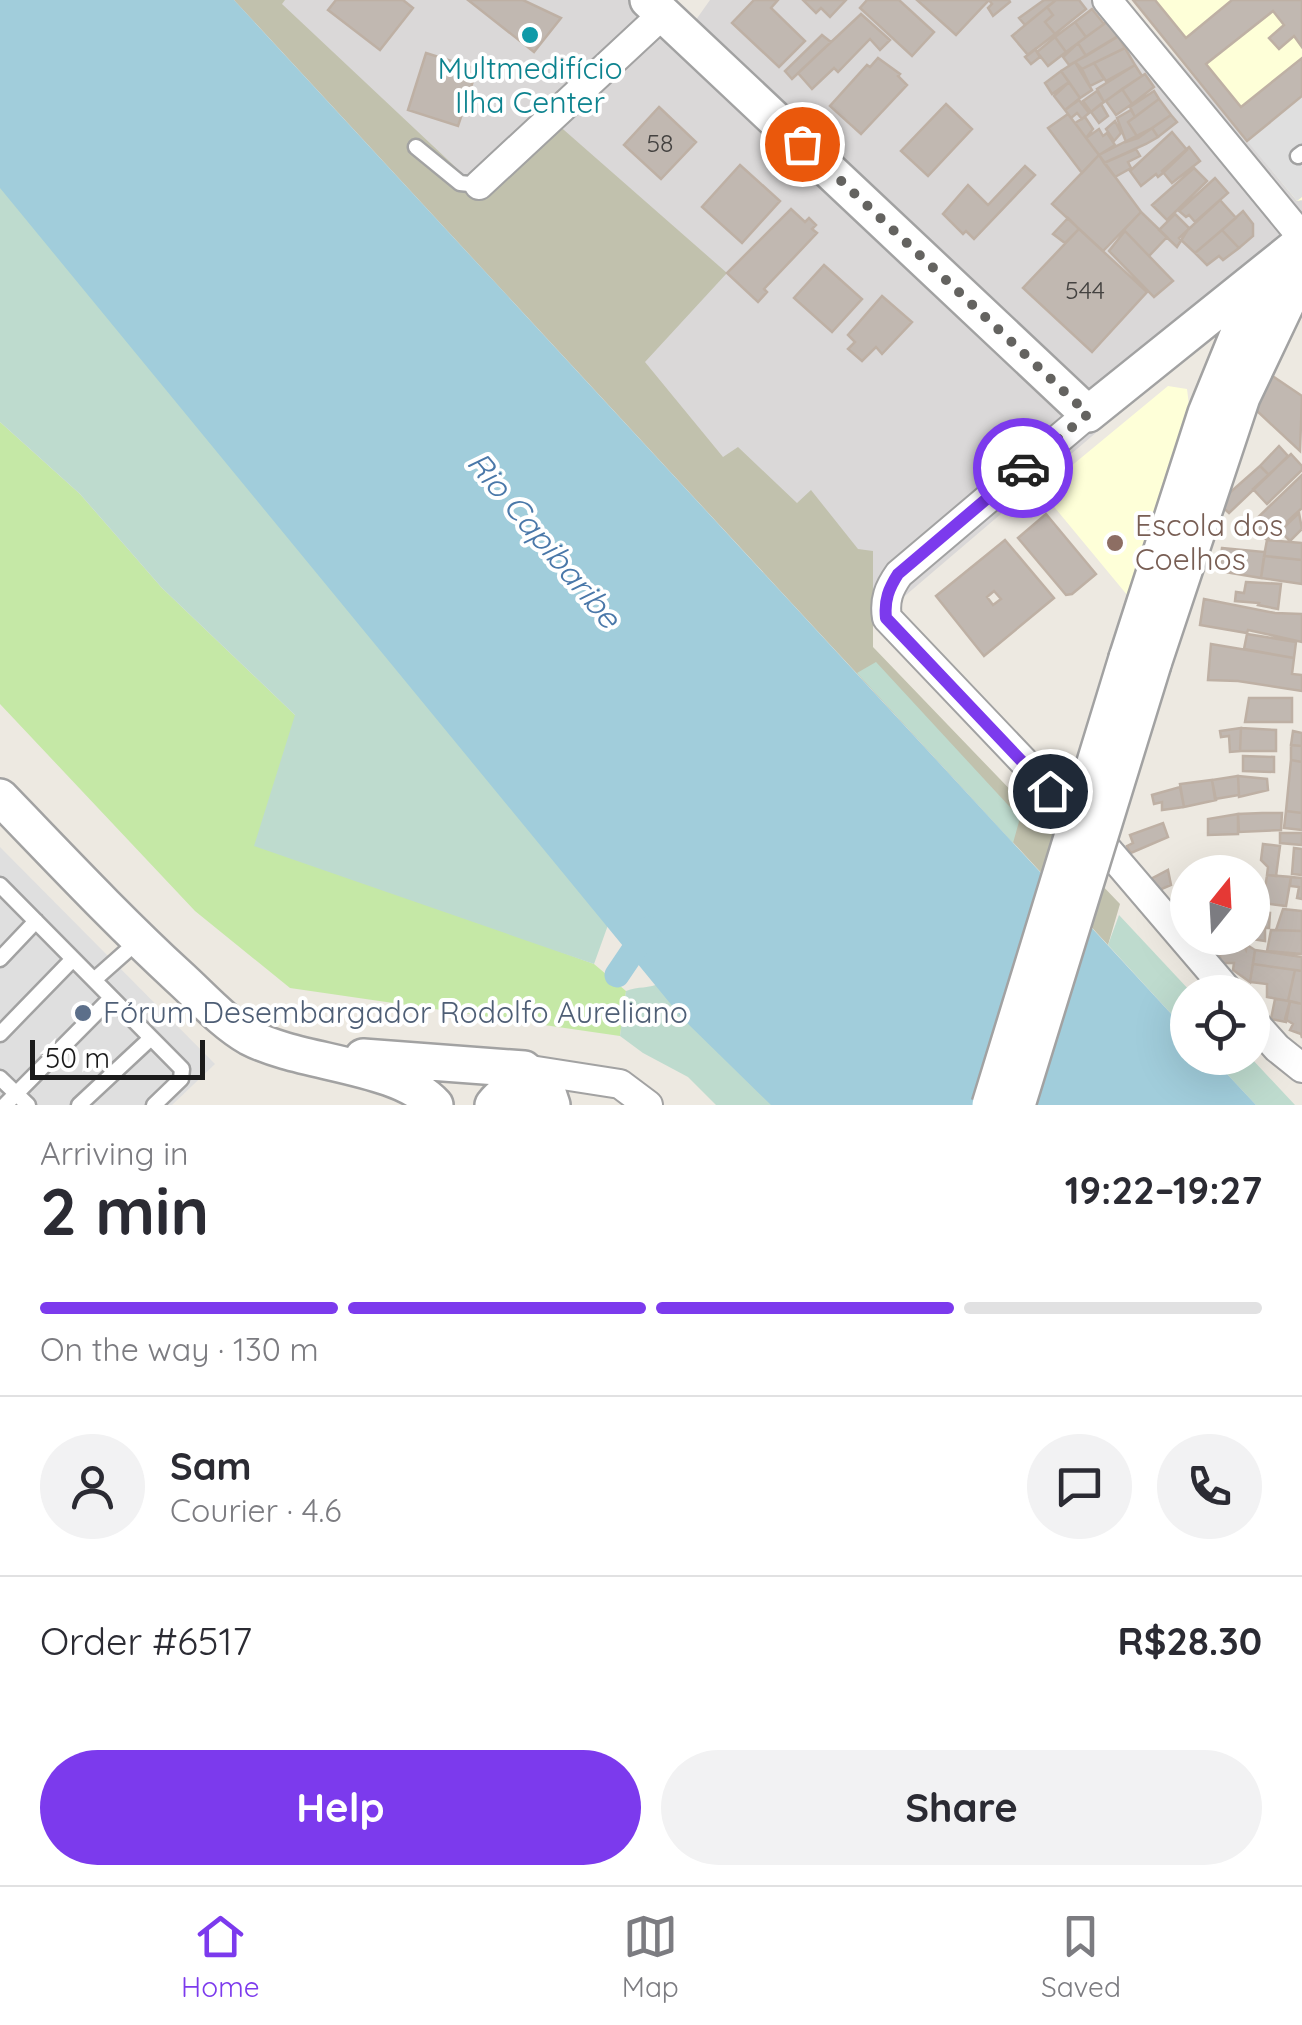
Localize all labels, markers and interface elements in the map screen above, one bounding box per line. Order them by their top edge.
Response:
marker: Multmedifício Ilha Center [519,24,541,46]
place label: Multmedifício Ilha Center [437,49,623,121]
pin [760,102,845,187]
icon: bag [775,117,830,172]
house number: 58 [646,127,674,158]
house number: 544 [1065,274,1105,305]
courier [973,418,1073,518]
icon: car [996,441,1051,496]
water label: Rio Capibaribe [459,443,631,637]
place label: Escola dos Coelhos [1135,506,1283,578]
marker: Escola dos Coelhos [1104,532,1126,554]
pin [1008,749,1093,834]
icon: home [1023,764,1078,819]
north arrow [1170,855,1270,955]
map controls [1170,855,1270,1075]
button: locate [1170,975,1270,1075]
place label: Fórum Desembargador Rodolfo Aureliano [103,993,688,1031]
marker: Fórum Desembargador Rodolfo Aureliano [72,1002,94,1024]
scale bar [30,1035,205,1080]
text: 50 m [45,1040,110,1075]
text: Arriving in [40,1133,189,1173]
text: 19:22–19:27 [1065,1166,1262,1214]
text: 2 min [40,1170,209,1251]
text: On the way · 130 m [40,1329,319,1369]
button: person [40,1434,145,1539]
button: chat [1027,1434,1132,1539]
button: phone [1157,1434,1262,1539]
text: Sam [170,1442,252,1490]
text: Courier · 4.6 [170,1490,342,1530]
text: Order #6517 [40,1617,252,1665]
text: R$28.30 [1118,1617,1262,1665]
button: Help [40,1750,641,1865]
button: Share [661,1750,1262,1865]
tab: Home [181,1909,260,2004]
tab: Map [622,1909,679,2004]
tab: Saved [1041,1909,1121,2004]

